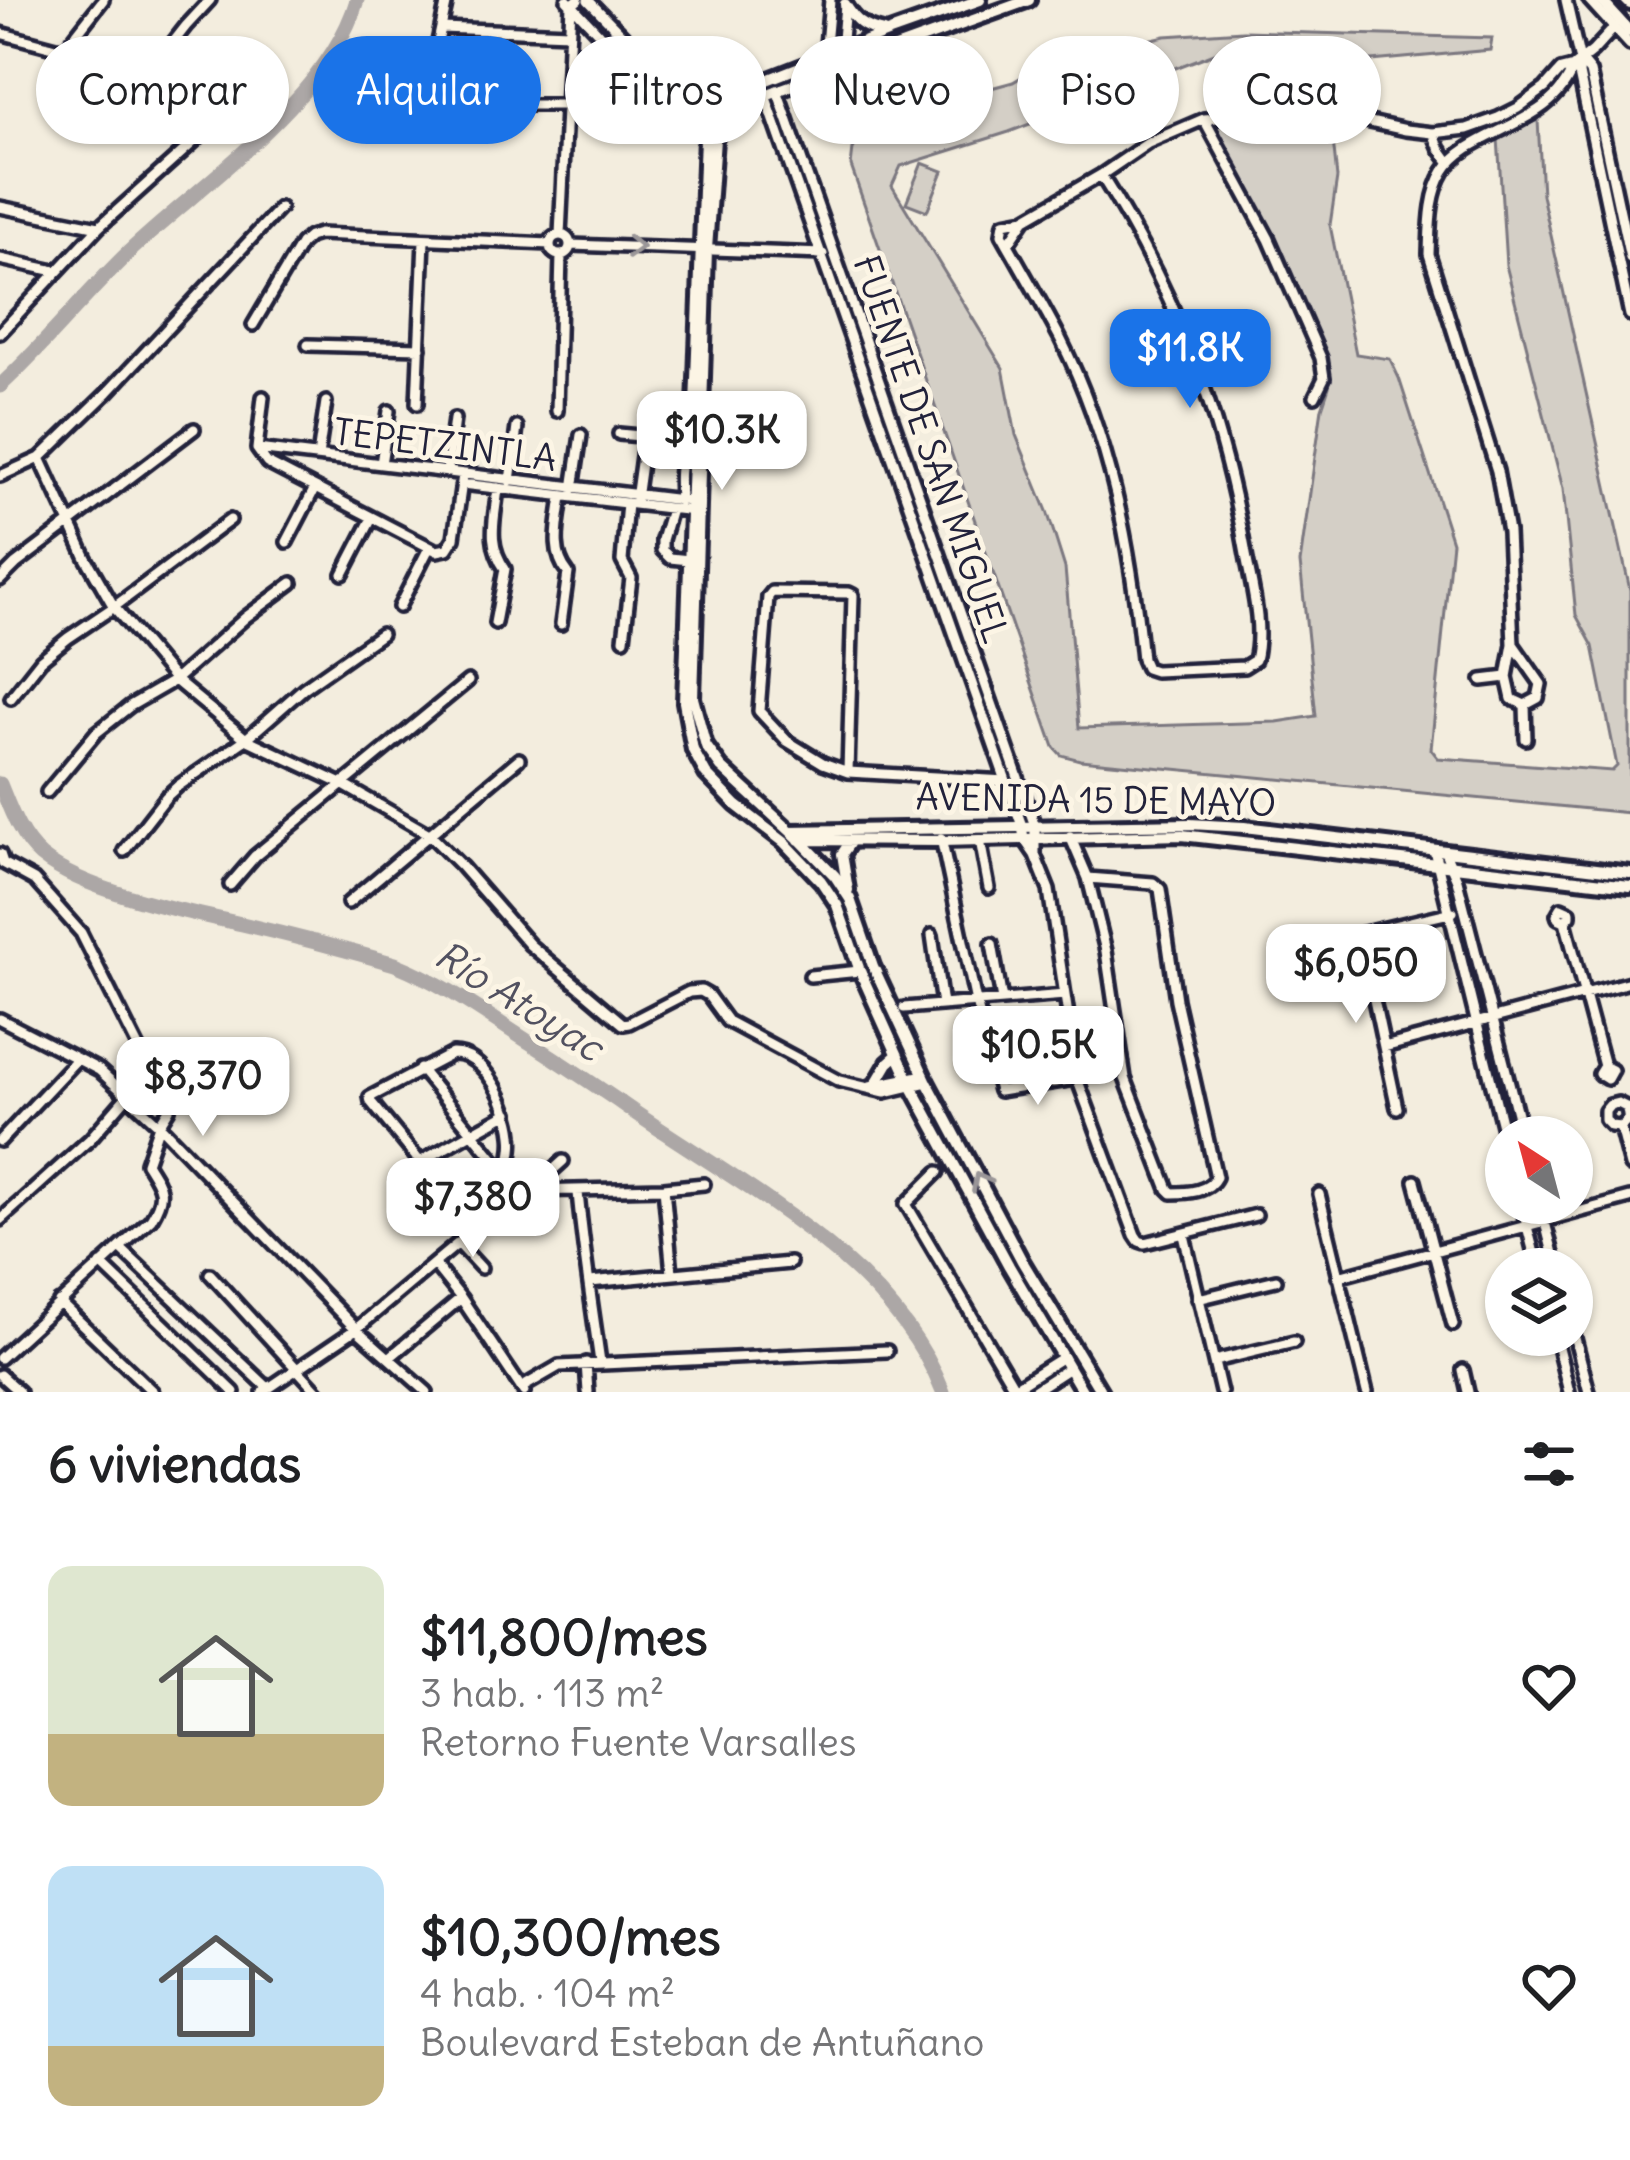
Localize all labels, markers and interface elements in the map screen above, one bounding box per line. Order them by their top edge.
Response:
chip: Comprar [36,36,289,144]
chip: Alquilar [313,36,541,144]
chip: Filtros [565,36,766,144]
chip: Nuevo [790,36,993,144]
chip: Piso [1017,36,1179,144]
chip: Casa [1203,36,1381,144]
one-way arrow [626,233,645,259]
street label: FUENTE DE SAN MIGUEL [843,249,1019,649]
pin: $11.8K [1092,309,1288,411]
text: $11.8K [1137,323,1243,372]
pin: $10.3K [624,391,820,493]
text: $10.3K [664,405,780,454]
street label: TEPETZINTLA [331,409,559,481]
street label: AVENIDA 15 DE MAYO [915,774,1277,826]
pin: $6,050 [1258,924,1454,1026]
water label: Río Atoyac [426,930,615,1073]
text: $6,050 [1293,938,1419,987]
pin: $10.5K [940,1006,1136,1108]
text: $10.5K [980,1020,1096,1069]
pin: $8,370 [105,1037,301,1139]
text: $8,370 [143,1051,263,1100]
north arrow [1485,1116,1593,1224]
map controls [1485,1116,1593,1356]
pin: $7,380 [375,1158,571,1260]
text: $7,380 [413,1172,533,1221]
one-way arrow [971,1173,994,1194]
button: layers [1485,1248,1593,1356]
icon: filters [1516,1431,1582,1497]
text: 6 viviendas [48,1432,301,1496]
text: $11,800/mes [420,1605,708,1669]
icon: home [144,1614,288,1758]
icon: heart [1516,1653,1582,1719]
text: 3 hab. · 113 m² [420,1669,664,1718]
text: Retorno Fuente Varsalles [420,1718,856,1767]
text: $10,300/mes [420,1905,721,1969]
icon: home [144,1914,288,2058]
icon: heart [1516,1953,1582,2019]
text: 4 hab. · 104 m² [420,1969,675,2018]
text: Boulevard Esteban de Antuñano [420,2018,984,2067]

